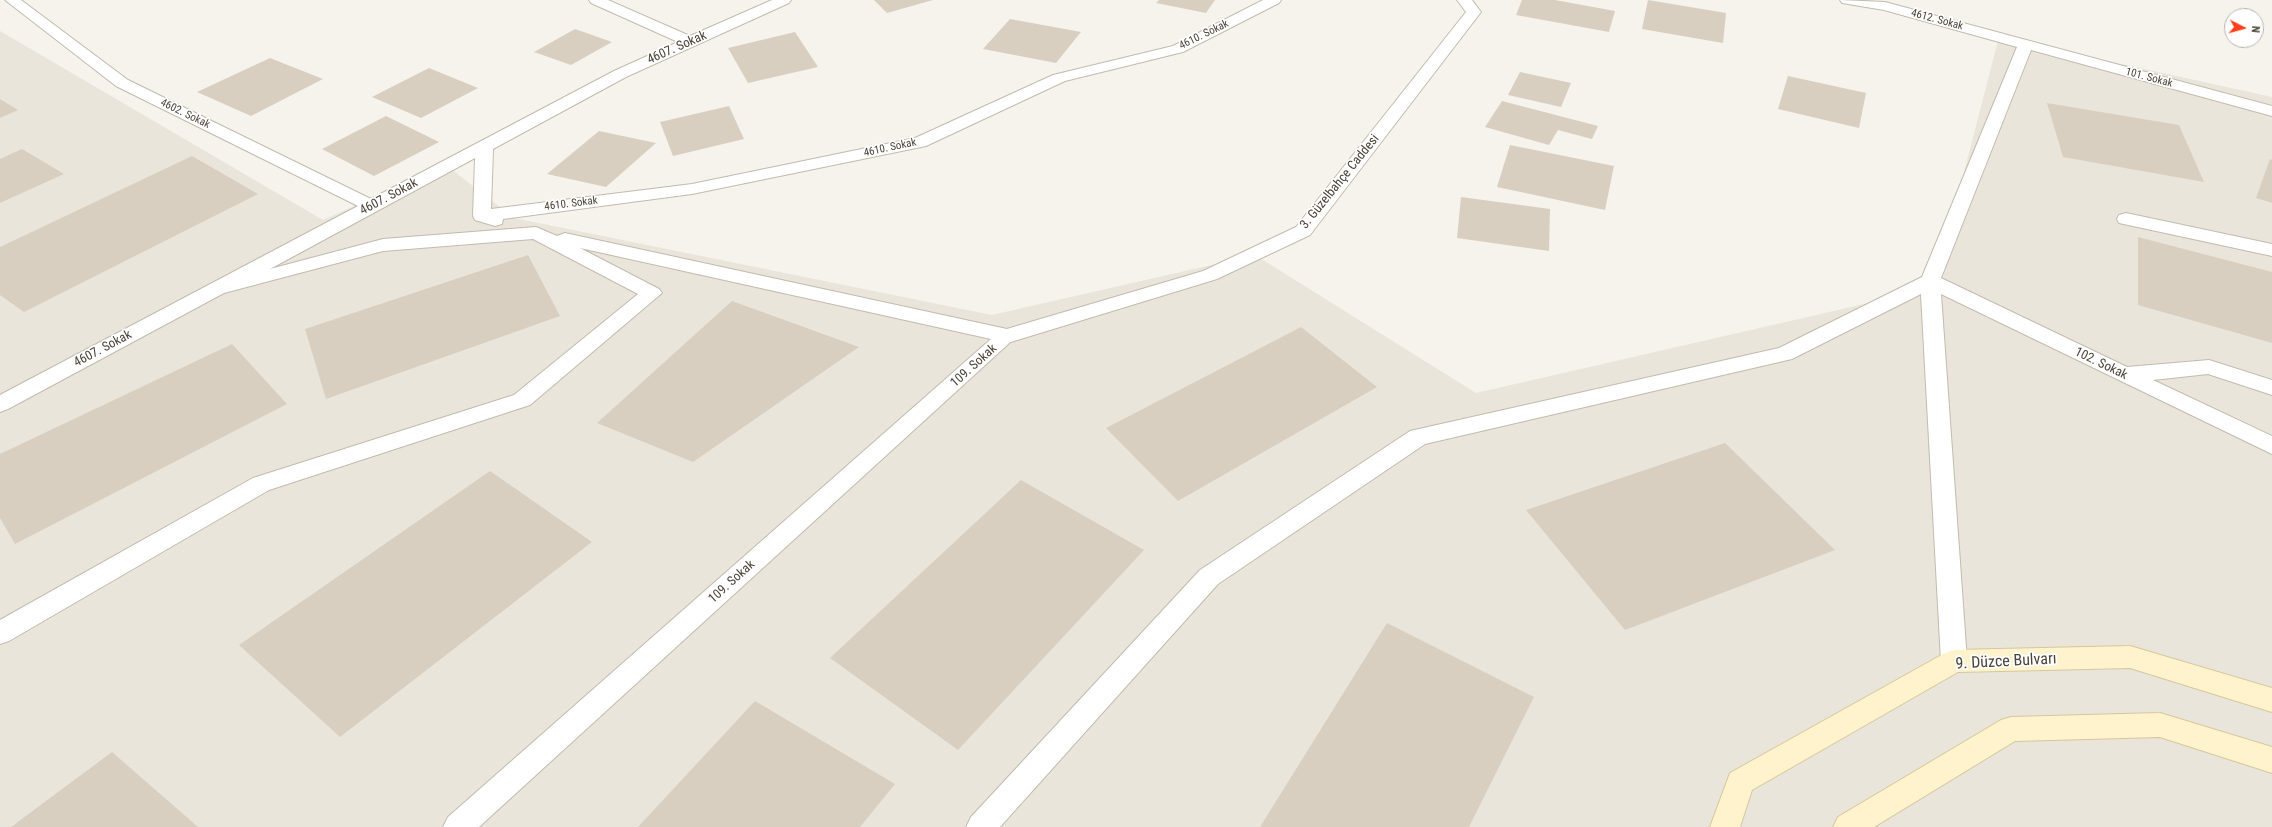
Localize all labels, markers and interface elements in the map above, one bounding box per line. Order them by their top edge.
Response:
street label: 4612. Sokak [1909,7,1965,33]
north arrow [2224,8,2264,48]
street label: 4610. Sokak [1177,17,1231,53]
text: N [2249,25,2262,33]
street label: 4607. Sokak [645,28,709,68]
street label: 101. Sokak [2124,65,2174,91]
street label: 4602. Sokak [158,96,212,132]
street label: 3. Güzelbahçe Caddesi [1297,132,1383,232]
street label: 4610. Sokak [862,136,918,160]
street label: 4607. Sokak [357,175,421,219]
street label: 4610. Sokak [544,194,598,214]
street label: 4607. Sokak [71,327,135,371]
street label: 109. Sokak [948,341,1000,391]
street label: 102. Sokak [2072,345,2130,383]
street label: 109. Sokak [706,557,758,607]
street label: 9. Düzce Bulvarı [1955,650,2057,674]

